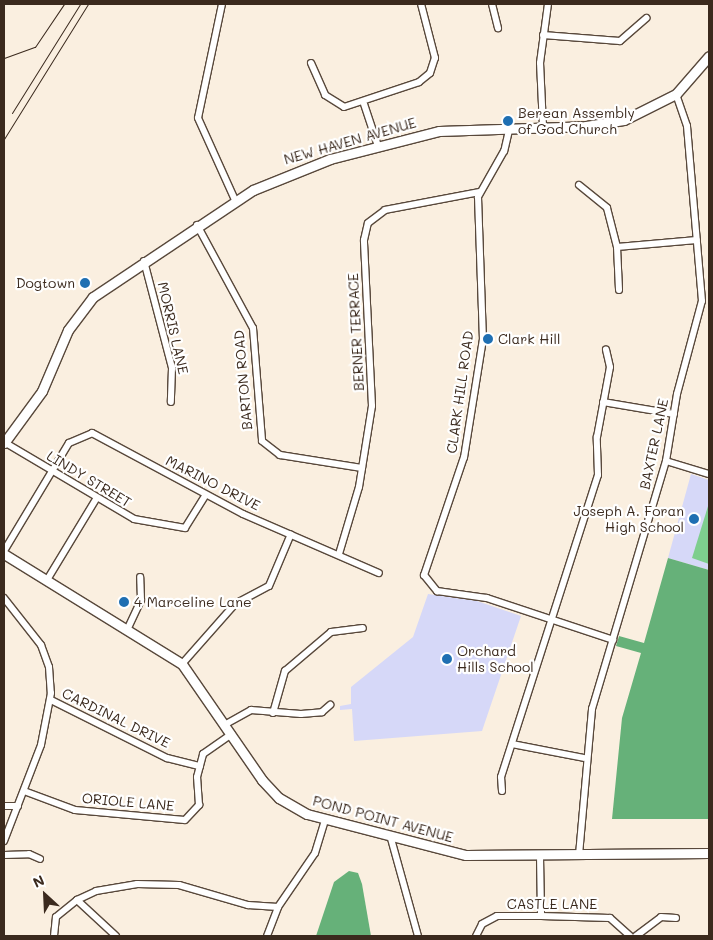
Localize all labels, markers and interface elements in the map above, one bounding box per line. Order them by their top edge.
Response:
place label: Berean Assembly of God Church [518,105,635,138]
street label: NEW HAVEN AVENUE [282,114,418,168]
marker: Berean Assembly of God Church [502,115,514,127]
street label: BERNER TERRACE [345,273,367,391]
place label: Dogtown [16,275,75,291]
marker: Dogtown [79,277,91,289]
street label: MORRIS LANE [154,280,192,376]
street label: BARTON ROAD [230,329,256,431]
street label: CLARK HILL ROAD [443,330,477,454]
place label: Clark Hill [498,331,560,347]
marker: Clark Hill [482,333,494,345]
street label: BAXTER LANE [636,397,672,491]
street label: LINDY STREET [44,447,134,511]
street label: MARINO DRIVE [163,452,263,514]
place label: Joseph A. Foran High School [574,503,684,536]
marker: Joseph A. Foran High School [688,513,700,525]
place label: 4 Marceline Lane [134,594,252,610]
marker: 4 Marceline Lane [118,596,130,608]
place label: Orchard Hills School [457,643,534,676]
marker: Orchard Hills School [441,653,453,665]
street label: CARDINAL DRIVE [59,685,173,751]
street label: ORIOLE LANE [81,790,175,814]
street label: POND POINT AVENUE [311,792,455,846]
north arrow [20,870,70,920]
text: N [30,870,47,892]
street label: CASTLE LANE [507,896,597,912]

